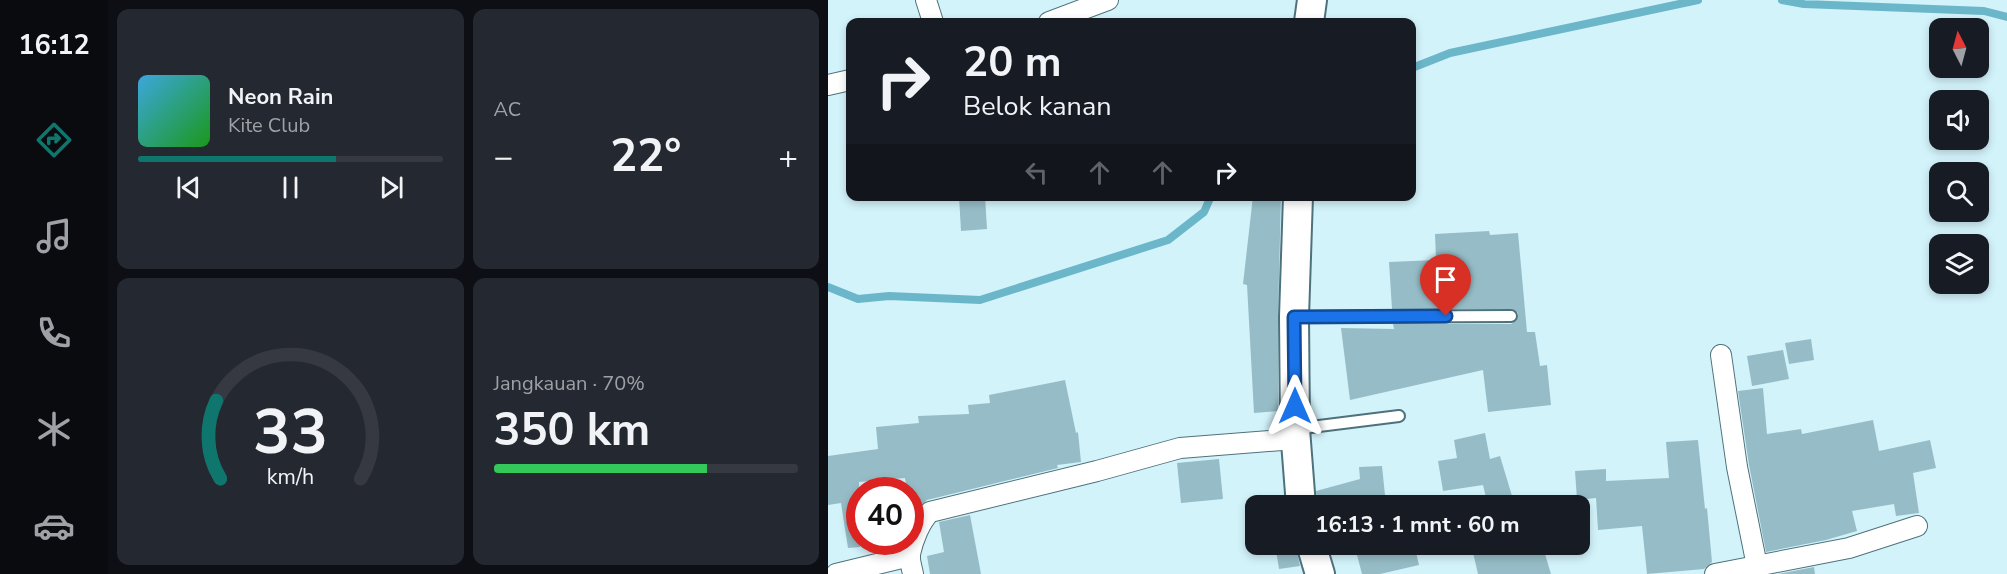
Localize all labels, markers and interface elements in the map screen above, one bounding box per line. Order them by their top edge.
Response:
north arrow [1929,18,1989,78]
map controls [1929,18,1989,294]
text: 16:12 [18,27,90,64]
text: 20 m [963,34,1062,91]
icon: right [864,42,942,120]
text: Neon Rain [228,82,333,112]
text: Belok kanan [963,88,1112,125]
button: sound [1929,90,1989,150]
text: AC [494,96,521,123]
text: Kite Club [228,112,310,139]
icon: directions [33,119,75,161]
text: 22° [610,126,681,187]
text: − [494,135,513,180]
text: + [778,135,798,180]
icon: left [1020,156,1053,189]
icon: ahead [1083,156,1116,189]
icon: ahead [1146,156,1179,189]
icon: right [1209,156,1242,189]
button: search [1929,162,1989,222]
icon: previous [172,171,205,204]
icon: pause [274,171,307,204]
icon: next [375,171,408,204]
icon: music [33,215,75,257]
button: layers [1929,234,1989,294]
pin [1420,254,1471,316]
icon: arrive [1429,263,1462,296]
icon: phone [33,312,75,354]
text: Jangkauan · 70% [494,370,645,397]
position arrow [1263,374,1327,438]
text: 33 [253,390,328,475]
text: 350 km [494,400,650,461]
icon: climate [33,408,75,450]
text: km/h [267,462,314,492]
speed limit sign: 40 [846,477,924,555]
icon: car [33,505,75,547]
text: 16:13 · 1 mnt · 60 m [1315,510,1520,540]

